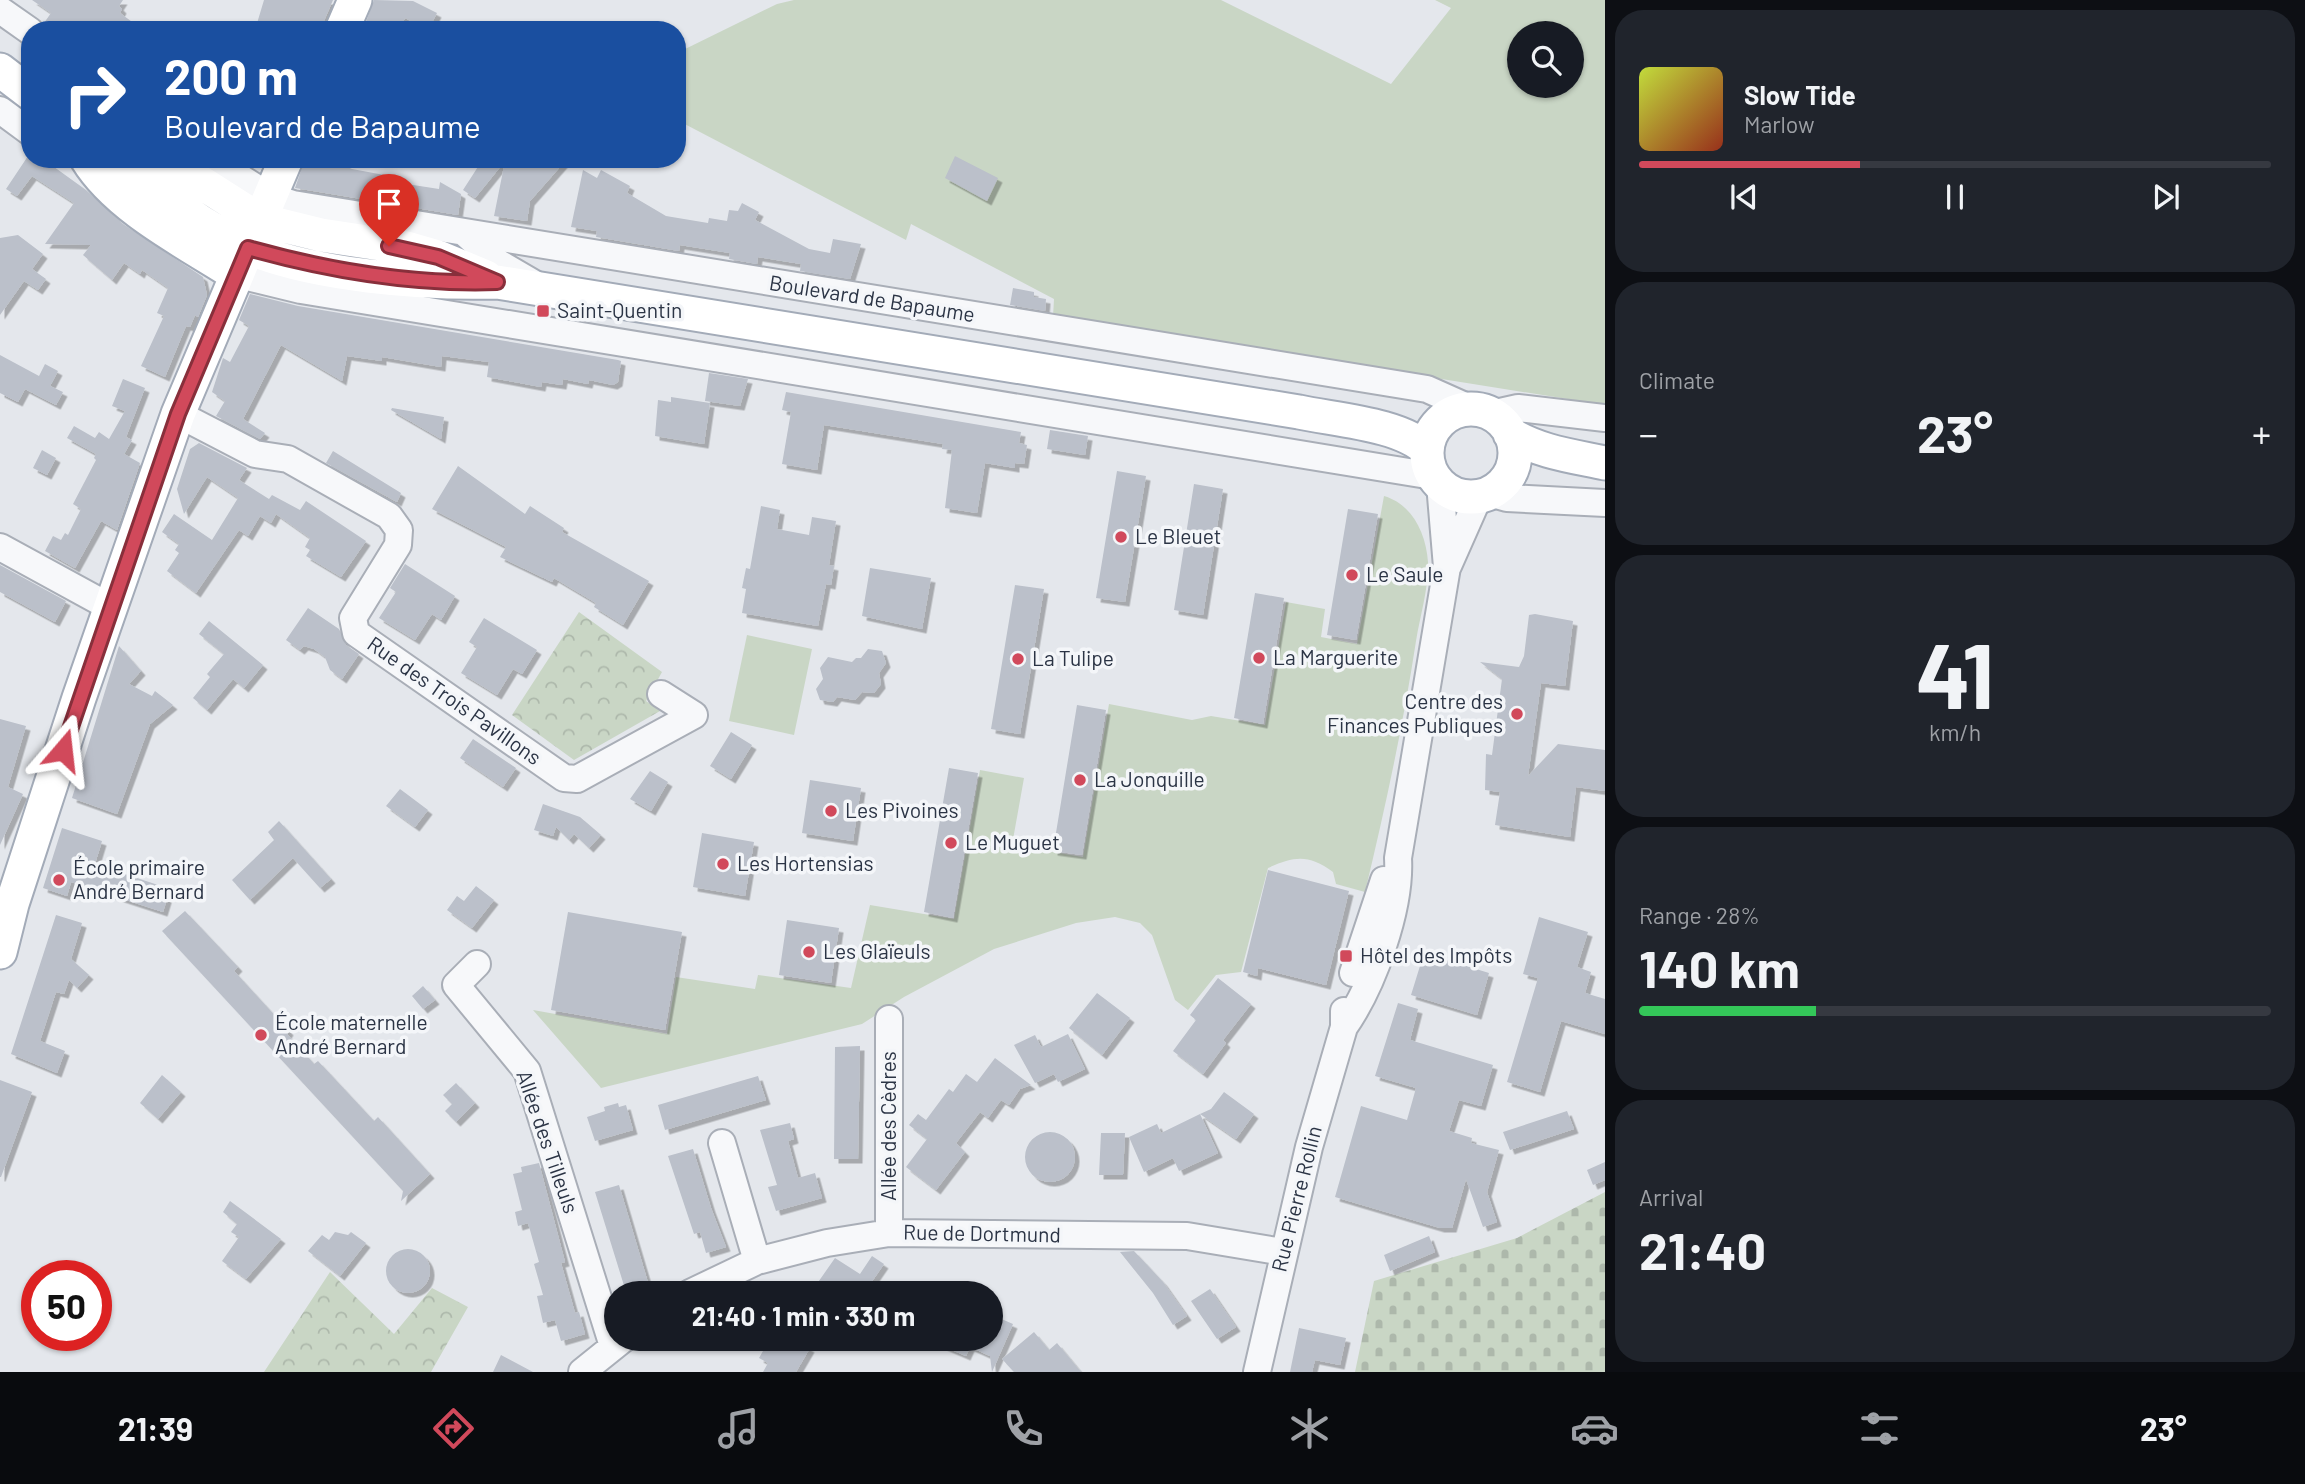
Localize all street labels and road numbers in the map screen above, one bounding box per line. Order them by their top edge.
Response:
street label: Boulevard de Bapaume [768,269,977,326]
street label: Rue des Trois Pavillons [363,630,547,769]
street label: Allée des Cèdres [875,1051,900,1201]
street label: Allée des Tilleuls [512,1067,585,1216]
street label: Rue Pierre Rollin [1265,1123,1326,1274]
street label: Rue de Dortmund [903,1219,1061,1246]

